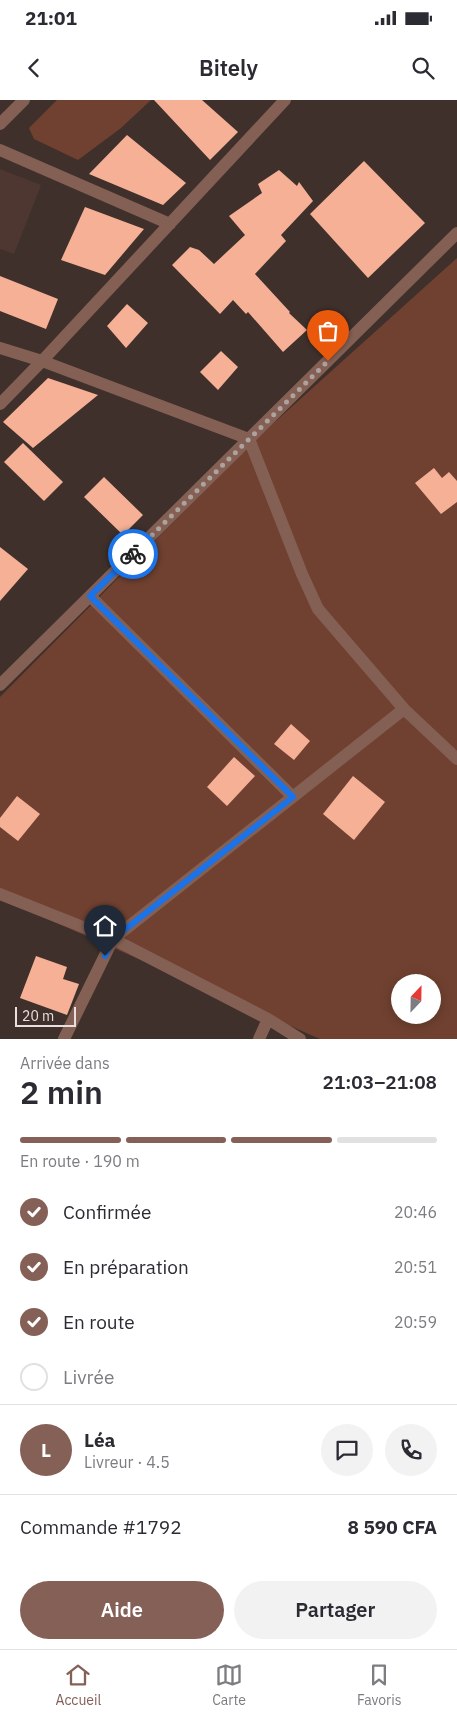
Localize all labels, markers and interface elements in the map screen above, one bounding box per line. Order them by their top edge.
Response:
text: 21:01 [25,6,77,30]
text: Bitely [199,53,258,82]
icon: back [20,54,48,82]
icon: search [409,54,437,82]
pin [307,310,349,361]
icon: bag [314,317,342,345]
courier [108,529,158,579]
icon: bike [119,540,147,568]
pin [84,905,126,956]
icon: home [91,912,119,940]
north arrow [391,974,441,1024]
map controls [391,974,441,1024]
scale bar [15,1004,76,1027]
text: 20 m [22,1007,54,1025]
text: Arrivée dans [20,1053,110,1073]
text: 21:03–21:08 [323,1070,437,1094]
text: 2 min [20,1071,103,1113]
text: En route · 190 m [20,1151,140,1171]
icon: check [20,1198,48,1226]
text: Confirmée [63,1200,151,1224]
text: 20:46 [394,1202,437,1222]
icon: check [20,1253,48,1281]
text: En préparation [63,1255,189,1279]
text: 20:51 [394,1257,437,1277]
icon: check [20,1308,48,1336]
text: En route [63,1310,135,1334]
text: 20:59 [394,1312,437,1332]
text: Livrée [63,1365,114,1389]
button: chat [321,1424,373,1476]
button: phone [385,1424,437,1476]
text: Léa [84,1428,115,1452]
text: L [41,1438,51,1462]
text: Livreur · 4.5 [84,1452,170,1472]
text: Commande #1792 [20,1515,182,1539]
text: 8 590 CFA [348,1515,437,1539]
button: Aide [20,1581,224,1639]
button: Partager [234,1581,437,1639]
tab: Accueil [55,1661,101,1709]
tab: Carte [212,1661,246,1709]
tab: Favoris [357,1661,402,1709]

